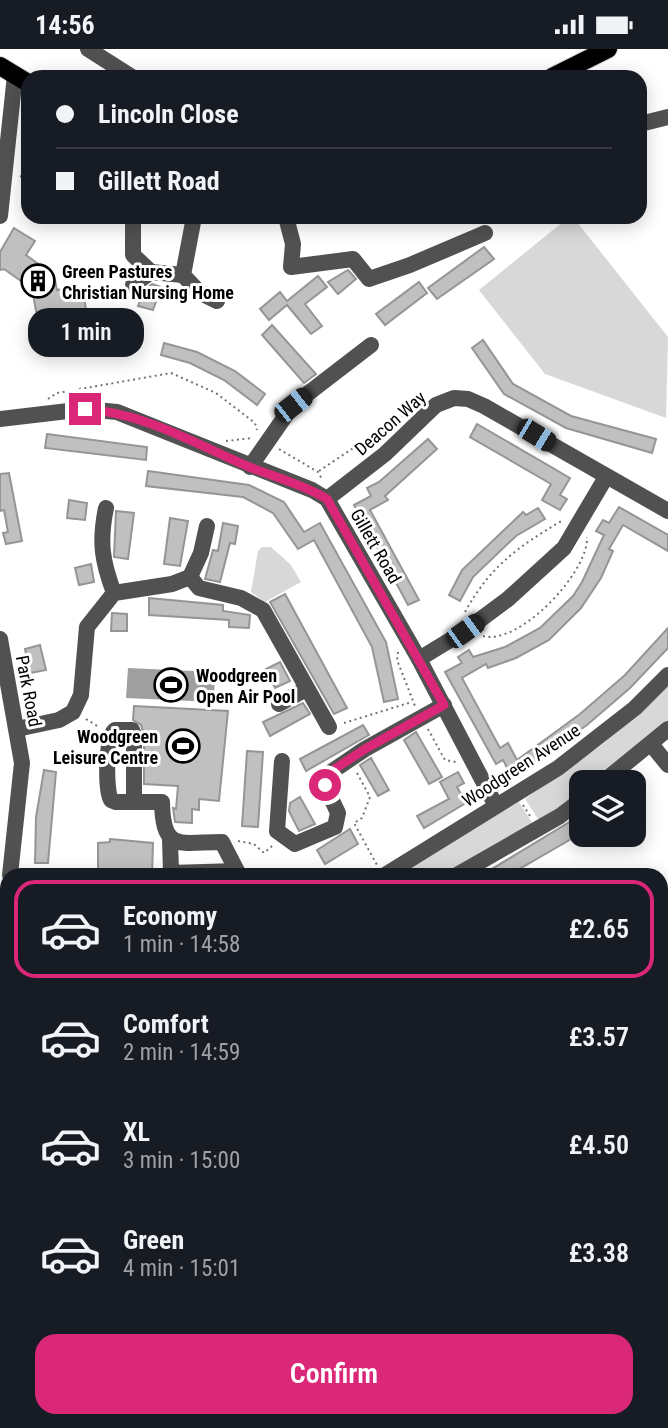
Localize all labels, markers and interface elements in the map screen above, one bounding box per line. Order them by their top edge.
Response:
text: 14:56 [35,10,95,40]
text: Lincoln Close [98,99,239,129]
text: Gillett Road [98,166,220,196]
place label: Green Pastures Christian Nursing Home [62,261,234,303]
building icon: Green Pastures Christian Nursing Home [19,262,57,300]
callout: 1 min [27,307,143,357]
text: 1 min [61,319,111,346]
car [270,384,317,426]
street label: Deacon Way [350,386,430,459]
route end [69,393,101,425]
car [513,415,560,455]
street label: Gillett Road [346,505,406,587]
car [442,610,489,652]
street label: Park Road [12,653,46,729]
place label: Woodgreen Open Air Pool [196,665,295,707]
sports icon: Woodgreen Open Air Pool [152,666,190,704]
street label: Woodgreen Avenue [458,719,584,811]
place label: Woodgreen Leisure Centre [53,726,158,768]
sports icon: Woodgreen Leisure Centre [164,727,202,765]
route start [309,769,341,801]
map controls [569,770,646,847]
button: layers [569,770,646,847]
icon: car [39,898,102,961]
text: Economy [123,901,217,931]
text: £2.65 [569,914,629,944]
text: 1 min · 14:58 [123,931,240,958]
icon: car [39,1006,102,1069]
text: Comfort [123,1009,209,1039]
text: £3.57 [569,1022,629,1052]
text: 2 min · 14:59 [123,1039,240,1066]
icon: car [39,1114,102,1177]
text: XL [123,1117,150,1147]
text: £4.50 [569,1130,629,1160]
text: 3 min · 15:00 [123,1147,240,1174]
icon: car [39,1222,102,1285]
text: Green [123,1225,184,1255]
text: £3.38 [569,1238,629,1268]
text: 4 min · 15:01 [123,1255,240,1282]
button: Confirm [35,1334,633,1414]

